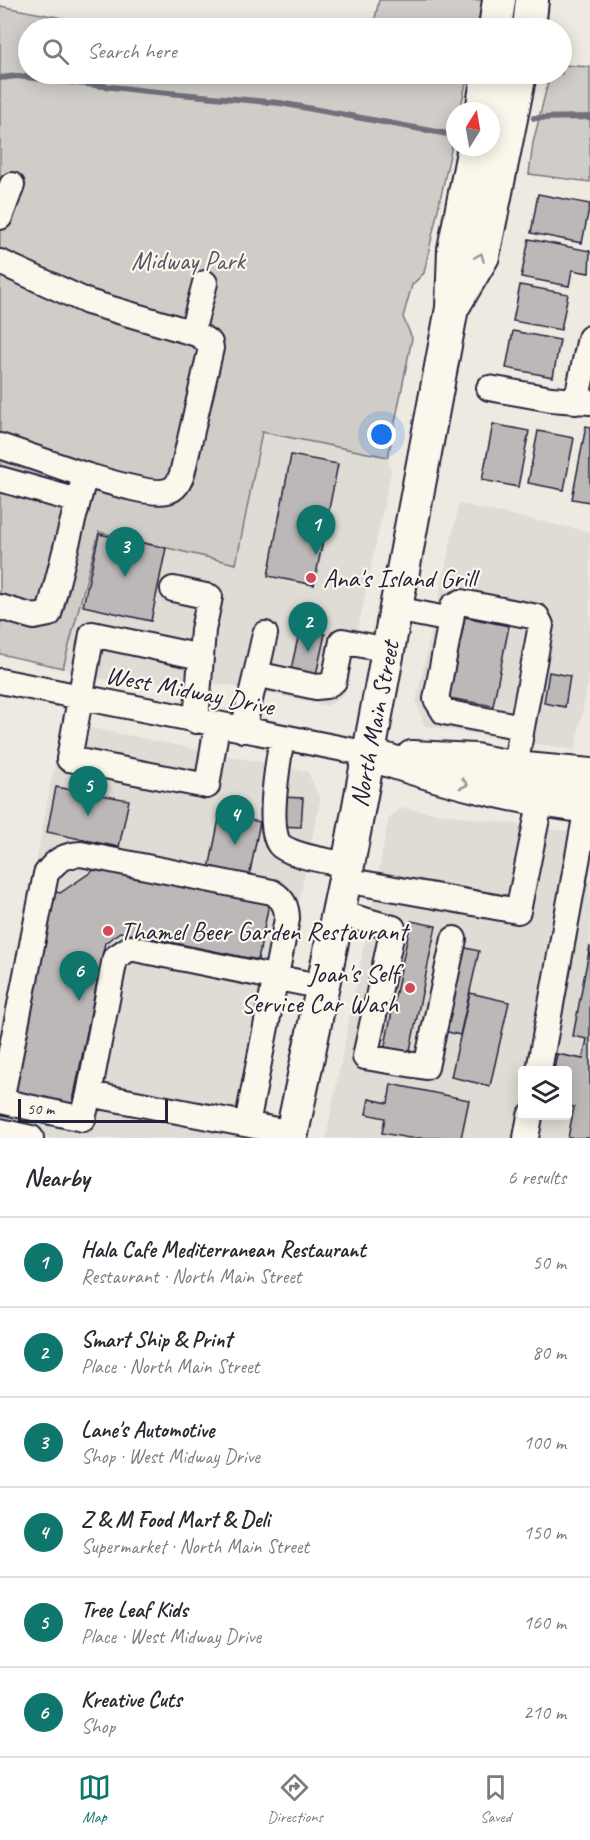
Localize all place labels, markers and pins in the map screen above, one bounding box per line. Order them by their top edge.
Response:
pin: 1 [296,506,336,555]
pin: 3 [106,528,144,577]
place label: Ana's Island Grill [323,562,481,595]
marker: Ana's Island Grill [304,571,318,585]
pin: 2 [288,602,328,652]
pin: 5 [68,766,107,816]
pin: 4 [216,796,254,845]
place label: Thamel Beer Garden Restaurant [120,915,410,948]
marker: Thamel Beer Garden Restaurant [101,924,115,938]
pin: 6 [60,952,98,1001]
place label: Joan's Self Service Car Wash [241,957,404,1020]
marker: Joan's Self Service Car Wash [403,981,417,995]

